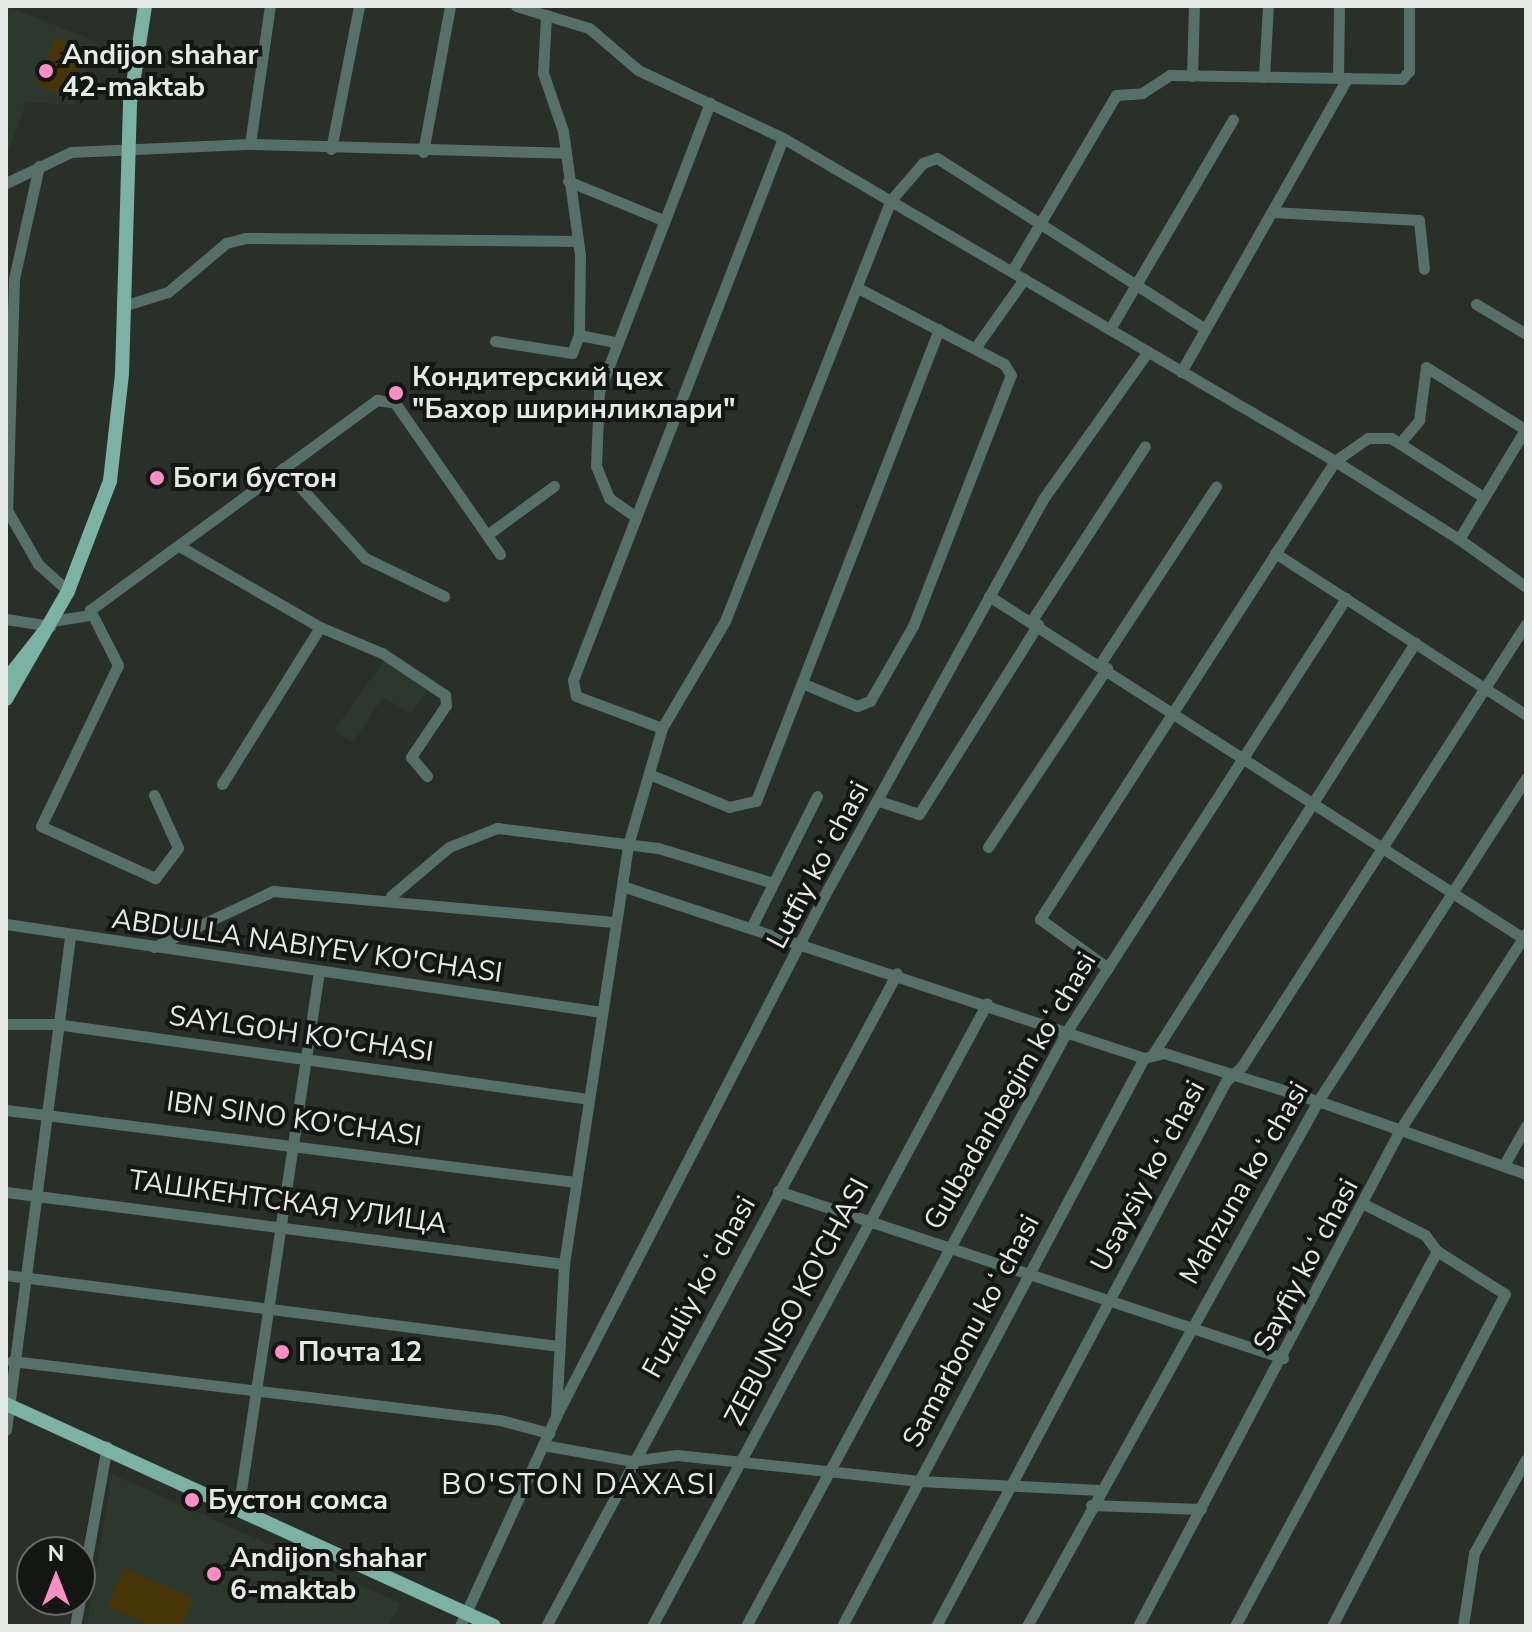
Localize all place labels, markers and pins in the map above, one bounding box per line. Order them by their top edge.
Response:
place label: Andijon shahar 42-maktab [62,38,259,104]
marker: Andijon shahar 42-maktab [37,62,55,80]
place label: Кондитерский цех "Бахор ширинликлари" [412,360,735,426]
marker: Кондитерский цех "Бахор ширинликлари" [387,384,405,402]
place label: Боги бустон [173,461,337,495]
marker: Боги бустон [148,469,166,487]
place label: Почта 12 [298,1335,422,1369]
marker: Почта 12 [273,1343,291,1361]
place label: Бустон сомса [208,1483,388,1517]
marker: Бустон сомса [183,1491,201,1509]
place label: Andijon shahar 6-maktab [230,1541,427,1607]
marker: Andijon shahar 6-maktab [205,1565,223,1583]

